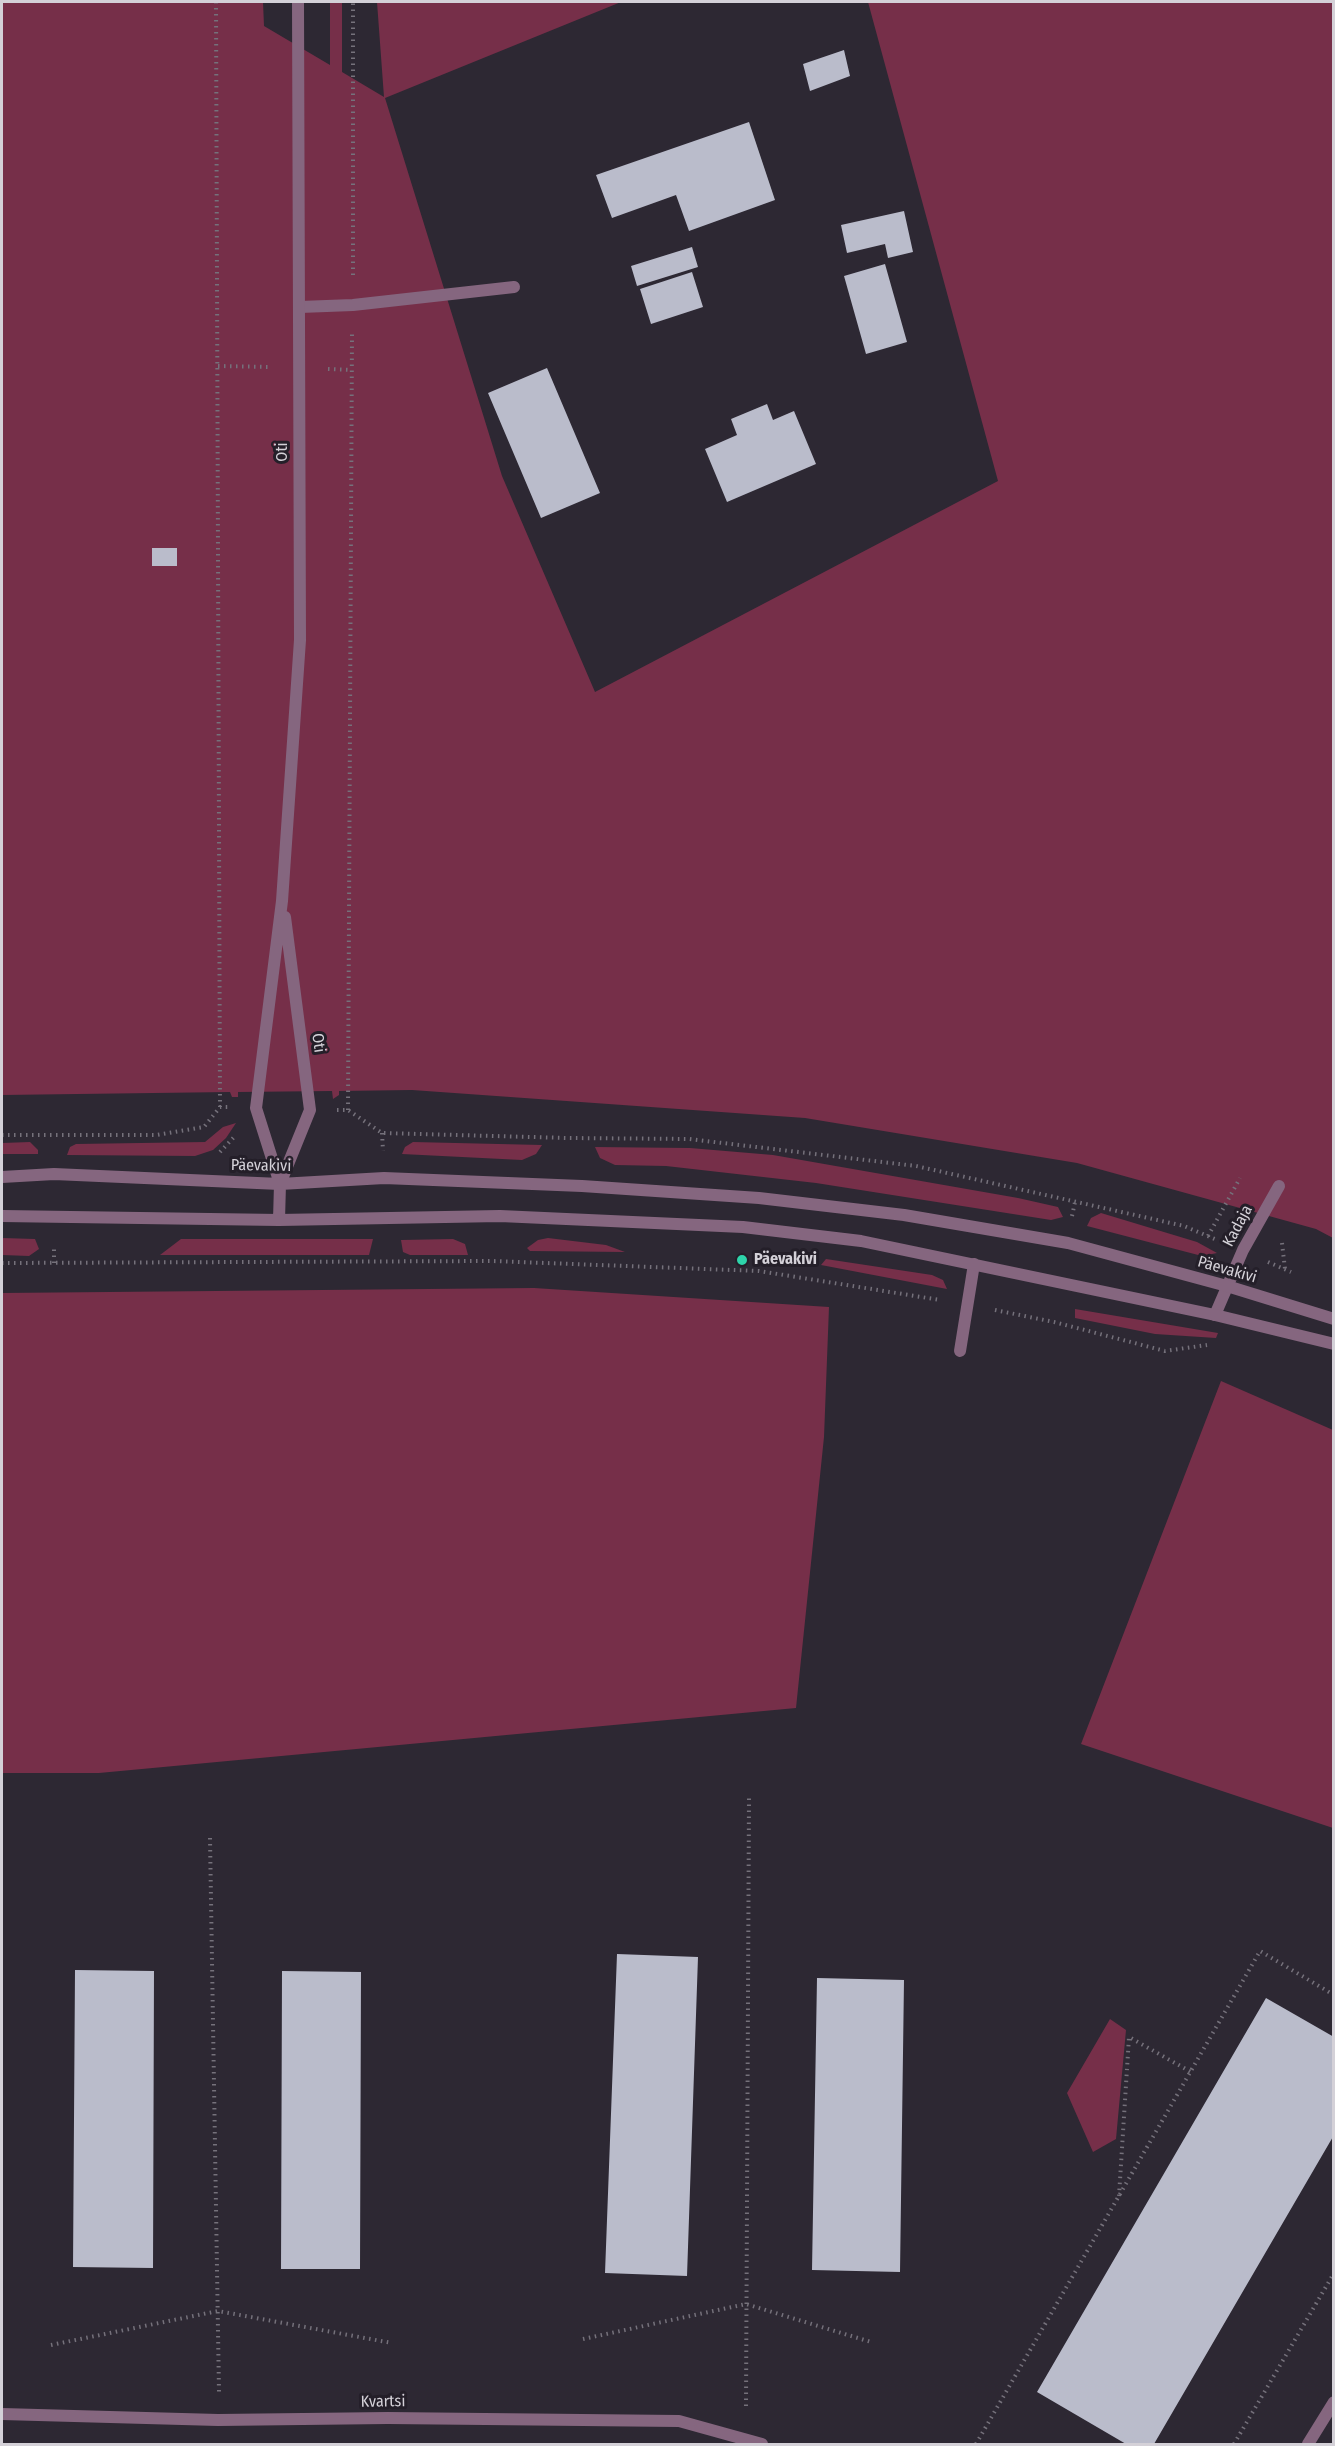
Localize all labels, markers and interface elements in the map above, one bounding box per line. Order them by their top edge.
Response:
street label: Oti [273,442,293,462]
street label: Oti [307,1032,329,1054]
street label: Päevakivi [231,1156,291,1176]
street label: Kadaja [1219,1202,1257,1250]
place label: Päevakivi [754,1250,817,1270]
street label: Päevakivi [1195,1252,1259,1288]
marker: Päevakivi [735,1253,749,1267]
street label: Kvartsi [360,2392,406,2412]

